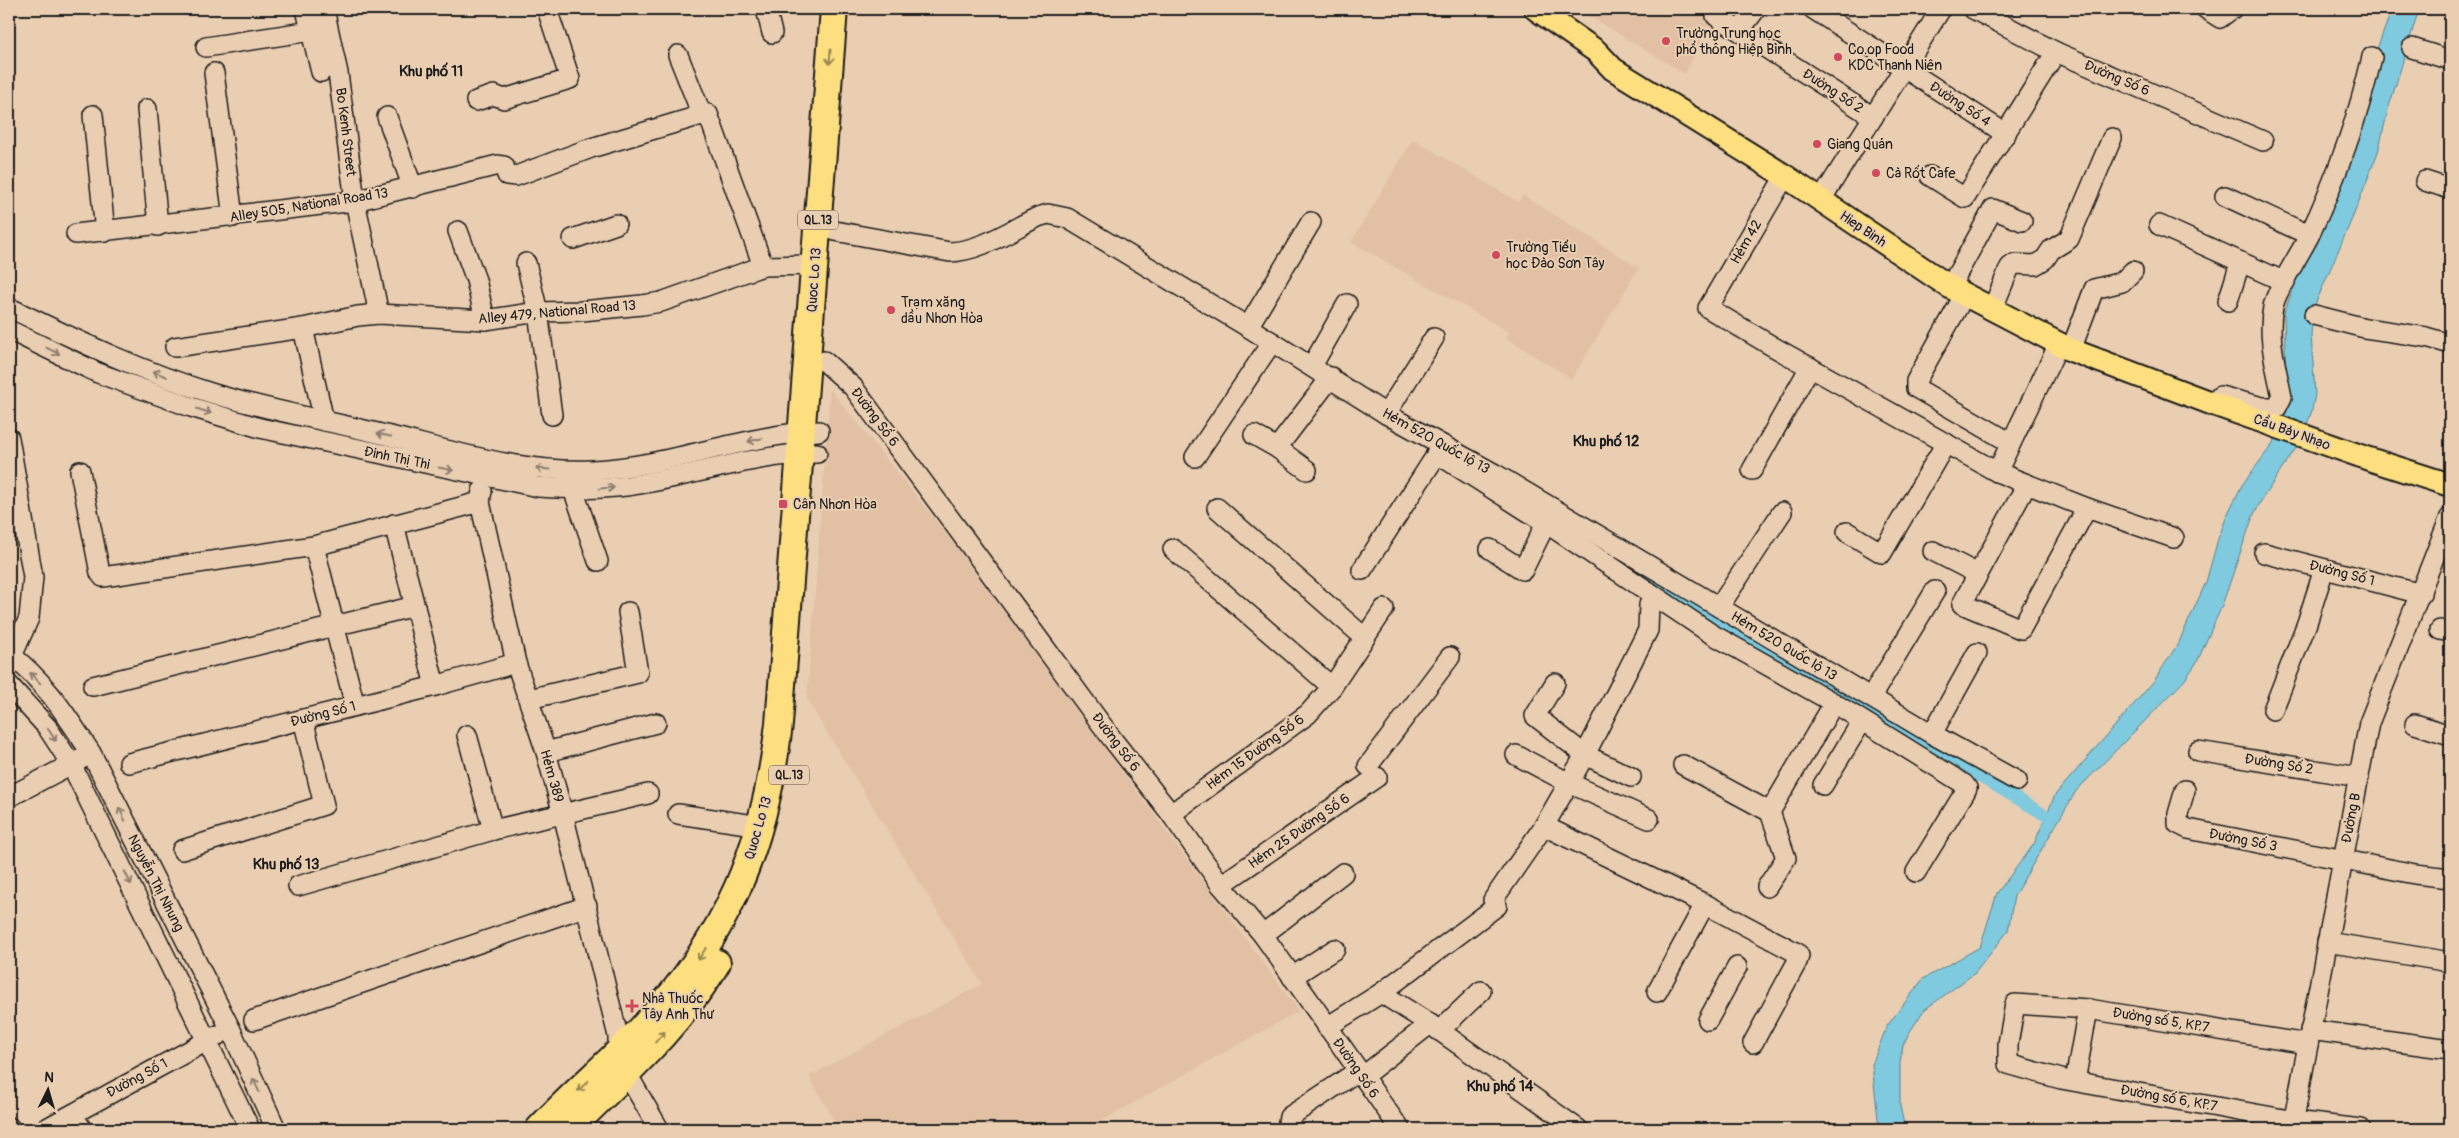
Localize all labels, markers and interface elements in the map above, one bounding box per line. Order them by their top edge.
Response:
place label: Trường Trung học phổ thông Hiệp Bình [1676,25,1792,58]
marker: Trường Trung học phổ thông Hiệp Bình [1660,35,1672,47]
place label: Co.op Food KDC Thanh Niên [1848,41,1942,74]
one-way arrow [826,49,835,65]
marker: Co.op Food KDC Thanh Niên [1832,51,1844,63]
street label: Đường Số 6 [2082,56,2153,99]
district label: Khu phố 11 [399,62,463,81]
street label: Đường Số 2 [1799,64,1867,117]
street label: Đường Số 4 [1926,77,1994,130]
street label: Bo Kenh Street [332,87,360,178]
place label: Giang Quán [1827,136,1893,153]
marker: Giang Quán [1811,138,1823,150]
place label: Cà Rốt Cafe [1886,164,1956,182]
marker: Cà Rốt Cafe [1870,167,1882,179]
street label: Alley 505, National Road 13 [229,184,390,226]
street label: Hiep Binh [1836,207,1890,251]
road number: QL.13 [798,210,838,230]
street label: Hẻm 42 [1727,217,1765,267]
place label: Trường Tiểu học Đào Sơn Tây [1506,239,1605,272]
street label: Quoc Lo 13 [803,247,825,313]
marker: Trường Tiểu học Đào Sơn Tây [1490,249,1502,261]
place label: Trạm xăng dầu Nhơn Hòa [901,294,983,327]
street label: Alley 479, National Road 13 [477,297,637,327]
marker: Trạm xăng dầu Nhơn Hòa [885,304,897,316]
one-way arrow [45,347,60,357]
one-way arrow [153,369,168,378]
street label: Đường Số 6 [847,383,904,450]
street label: Hẻm 520 Quốc lộ 13 [1379,403,1493,478]
one-way arrow [195,407,211,417]
street label: Cầu Bảy Nhạo [2251,408,2334,454]
one-way arrow [377,430,393,439]
district label: Khu phố 12 [1573,432,1639,451]
one-way arrow [747,436,763,446]
street label: Đinh Thị Thi [362,443,432,473]
one-way arrow [438,465,454,474]
one-way arrow [535,465,551,474]
one-way arrow [599,483,615,492]
place label: Cân Nhơn Hòa [793,496,877,513]
marker: Cân Nhơn Hòa [777,498,789,510]
street label: Đường Số 1 [2307,556,2377,589]
street label: Hẻm 520 Quốc lộ 13 [1728,607,1841,684]
one-way arrow [29,671,41,684]
street label: Đường Số 1 [288,697,358,730]
street label: Đường Số 6 [1088,708,1145,775]
street label: Hẻm 15 Đường Số 6 [1202,710,1308,793]
one-way arrow [47,727,57,741]
street label: Hẻm 389 [536,748,568,804]
street label: Đường Số 2 [2243,749,2315,778]
road number: QL.13 [769,766,809,784]
street label: Hẻm 25 Đường Số 6 [1244,789,1353,872]
street label: Đường B [2338,792,2364,844]
street label: Quoc Lo 13 [741,794,775,862]
one-way arrow [117,807,126,822]
street label: Đường Số 3 [2207,824,2279,855]
street label: Nguyễn Thị Nhung [124,831,189,934]
district label: Khu phố 13 [253,855,319,874]
one-way arrow [124,870,133,885]
one-way arrow [696,947,706,961]
place label: Nhà Thuốc Tây Anh Thư [642,989,714,1023]
marker: Nhà Thuốc Tây Anh Thư [626,1000,638,1012]
street label: Đường số 5, KP.7 [2111,1003,2211,1036]
one-way arrow [654,1031,665,1044]
street label: Đường Số 6 [1329,1034,1384,1101]
street label: Đường Số 1 [103,1054,171,1101]
north arrow [22,1066,72,1116]
text: N [44,1069,55,1086]
district label: Khu phố 14 [1466,1077,1534,1096]
one-way arrow [251,1078,260,1093]
one-way arrow [577,1080,589,1092]
street label: Đường số 6, KP.7 [2119,1080,2220,1115]

